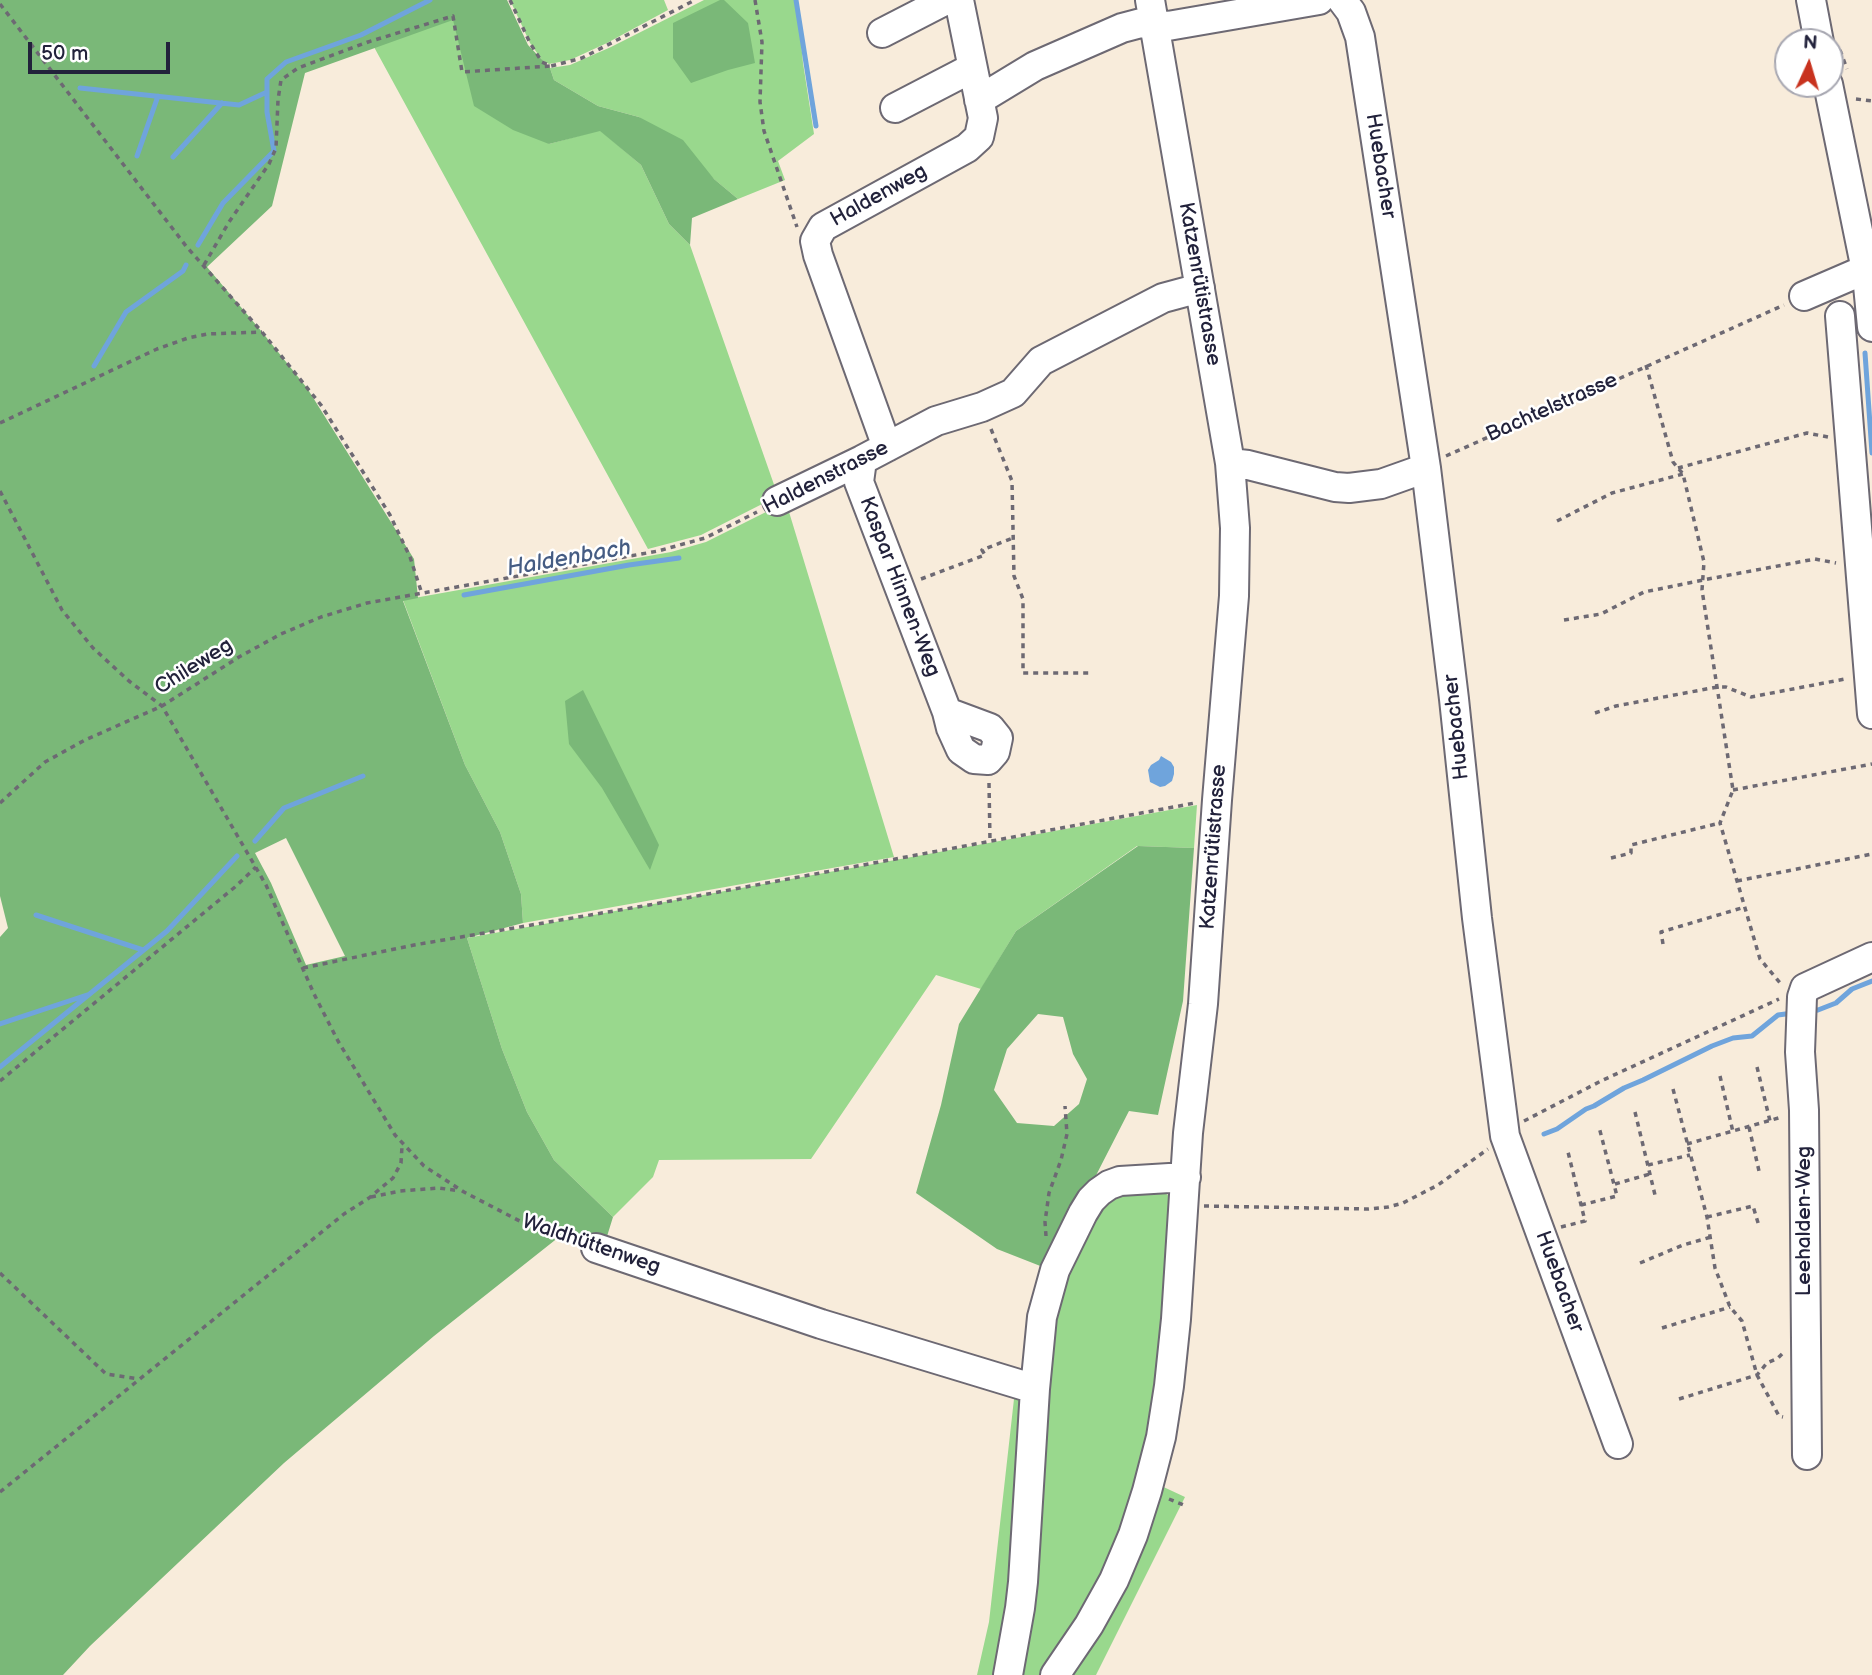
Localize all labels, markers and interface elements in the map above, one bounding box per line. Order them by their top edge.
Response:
scale bar [32,28,173,72]
north arrow [1774,28,1844,98]
text: N [1802,32,1818,56]
text: 50 m [41,41,88,66]
street label: Huebacher [1359,112,1401,220]
street label: Haldenweg [826,159,932,233]
street label: Katzenrütistrasse [1172,200,1226,368]
street label: Bachtelstrasse [1482,368,1622,448]
street label: Haldenstrasse [759,436,893,520]
street label: Kaspar Hinnen-Weg [853,493,945,681]
water label: Haldenbach [505,535,633,583]
street label: Chileweg [150,633,238,701]
street label: Huebacher [1439,673,1475,781]
street label: Katzenrütistrasse [1196,764,1232,930]
street label: Leehalden-Weg [1792,1146,1818,1296]
street label: Waldhüttenweg [519,1210,663,1280]
street label: Huebacher [1529,1228,1589,1336]

